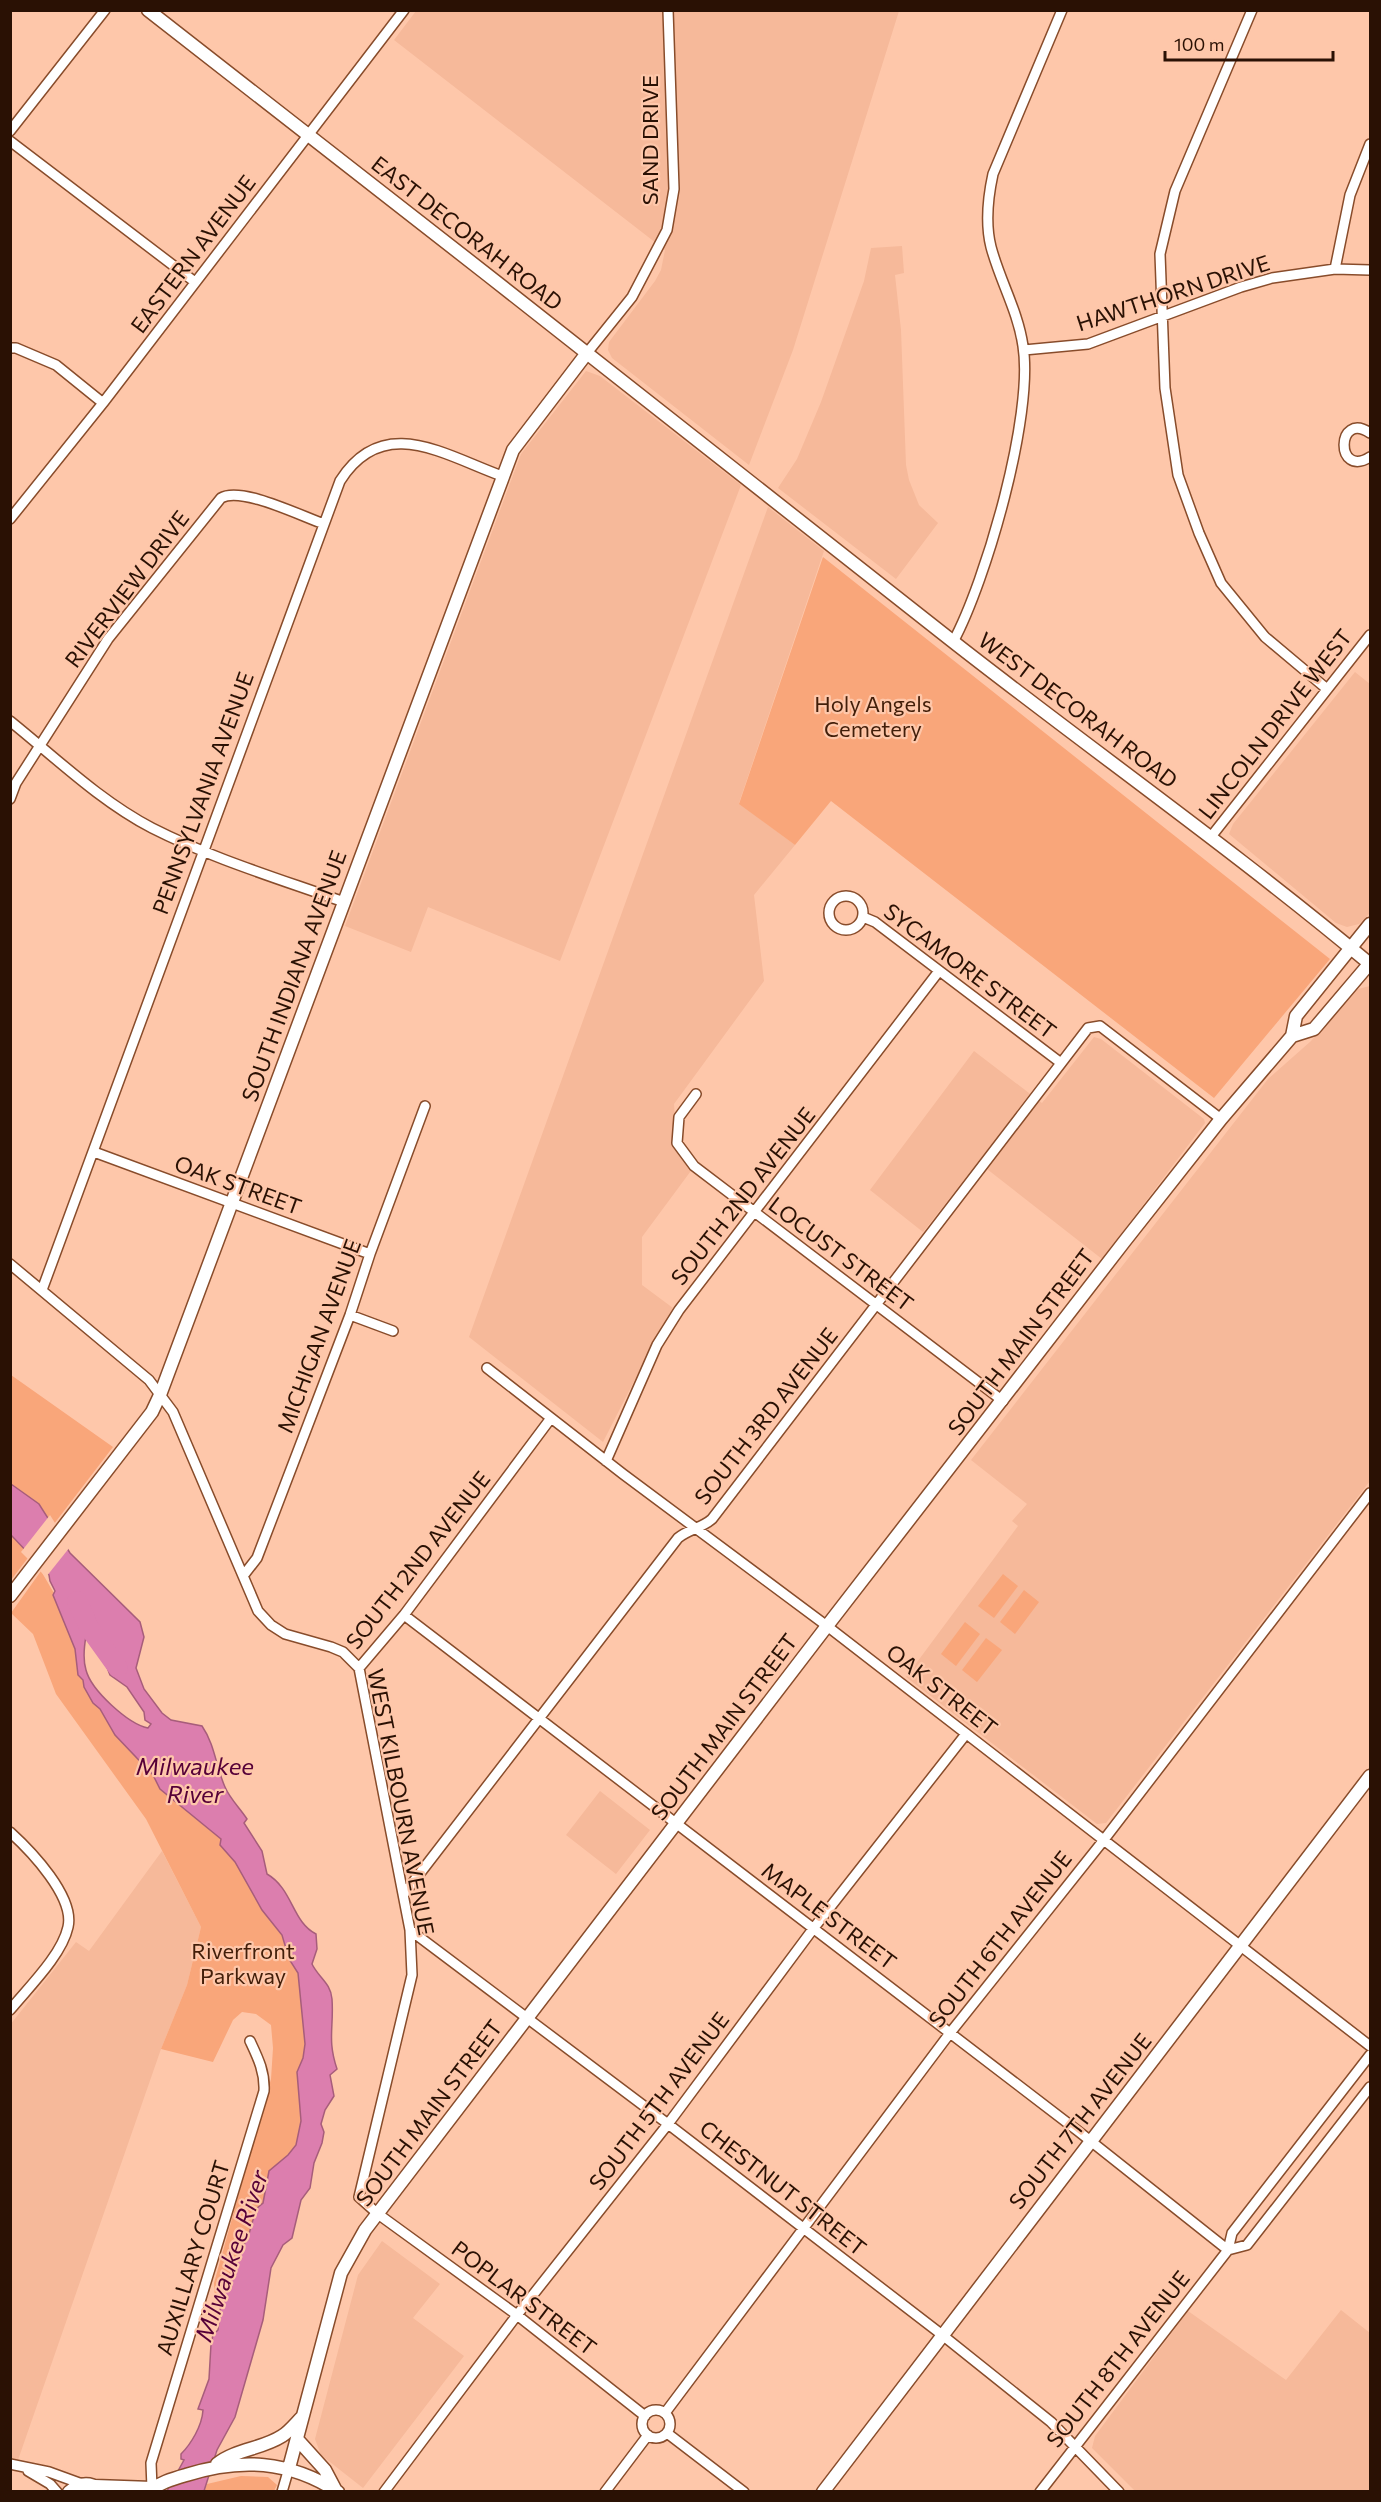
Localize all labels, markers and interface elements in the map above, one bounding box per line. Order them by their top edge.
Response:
scale bar [1165,24,1333,62]
text: 100 m [1174,33,1224,55]
street label: SAND DRIVE [636,75,663,205]
street label: EAST DECORAH ROAD [366,150,568,316]
street label: EASTERN AVENUE [124,169,261,338]
street label: HAWTHORN DRIVE [1073,248,1273,337]
street label: RIVERVIEW DRIVE [59,505,194,673]
street label: LINCOLN DRIVE WEST [1192,623,1357,824]
street label: WEST DECORAH ROAD [973,626,1183,793]
street label: PENNSYLVANIA AVENUE [146,668,259,918]
park label: Holy Angels Cemetery [814,690,932,742]
street label: SOUTH INDIANA AVENUE [235,846,352,1105]
street label: SYCAMORE STREET [879,897,1062,1044]
street label: SOUTH 2ND AVENUE [665,1101,820,1290]
street label: OAK STREET [171,1149,305,1220]
street label: LOCUST STREET [764,1190,919,1317]
street label: MICHIGAN AVENUE [271,1235,366,1437]
street label: SOUTH MAIN STREET [942,1243,1100,1440]
street label: SOUTH 3RD AVENUE [688,1322,843,1509]
street label: SOUTH 2ND AVENUE [340,1465,495,1654]
street label: SOUTH MAIN STREET [645,1628,803,1825]
street label: OAK STREET [882,1638,1003,1741]
street label: WEST KILBOURN AVENUE [362,1666,441,1938]
water label: Milwaukee River [136,1751,254,1808]
street label: SOUTH 6TH AVENUE [922,1845,1077,2032]
street label: MAPLE STREET [757,1856,902,1975]
park label: Riverfront Parkway [191,1937,295,1989]
street label: SOUTH 5TH AVENUE [583,2006,734,2195]
street label: SOUTH MAIN STREET [350,2014,508,2211]
street label: SOUTH 7TH AVENUE [1003,2027,1157,2214]
street label: CHESTNUT STREET [695,2114,872,2261]
street label: AUXILLARY COURT [150,2157,235,2359]
water label: Milwaukee River [188,2165,274,2345]
street label: POPLAR STREET [447,2234,602,2361]
street label: SOUTH 8TH AVENUE [1040,2265,1195,2452]

